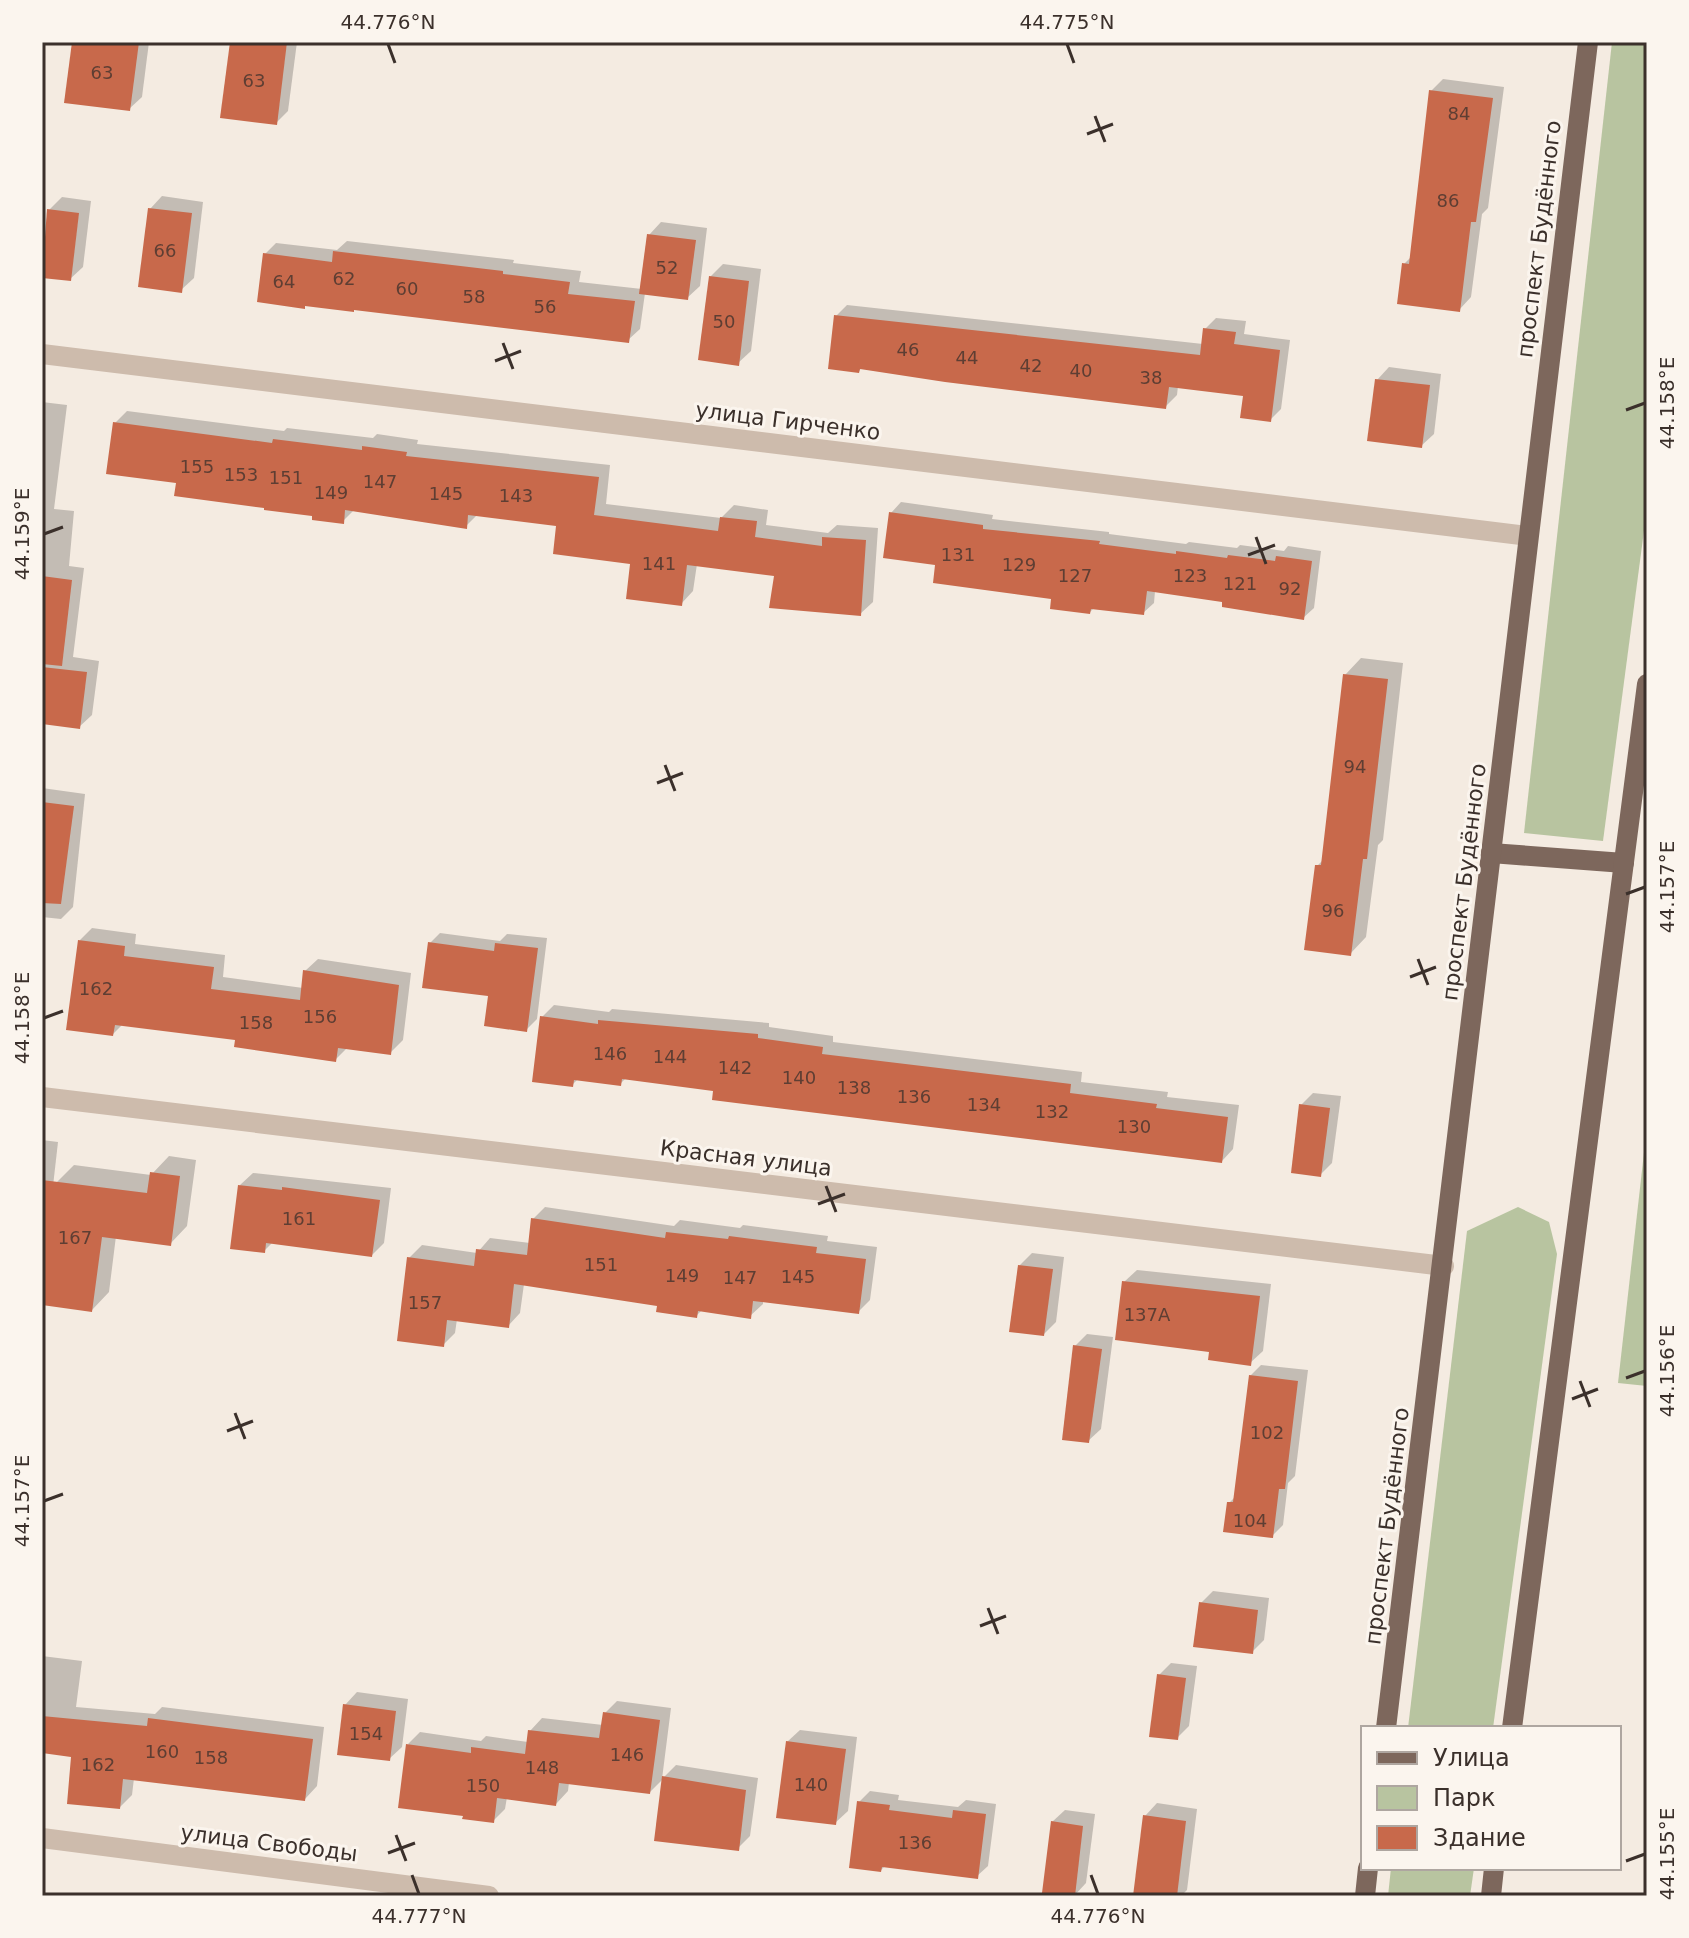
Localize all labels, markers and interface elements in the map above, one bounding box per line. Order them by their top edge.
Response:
text: 44.776°N [341,10,435,34]
text: 44.775°N [1020,10,1114,34]
house number: 63 [91,62,113,83]
house number: 63 [243,70,265,91]
house number: 84 [1448,103,1470,124]
street label: проспект Будённого [1512,119,1566,359]
house number: 86 [1437,190,1459,211]
house number: 66 [154,240,176,261]
house number: 52 [656,257,678,278]
house number: 62 [333,268,355,289]
house number: 64 [273,271,295,292]
house number: 60 [396,278,418,299]
house number: 58 [463,286,485,307]
house number: 56 [534,296,556,317]
house number: 50 [713,311,735,332]
house number: 46 [897,339,919,360]
house number: 44 [956,347,978,368]
house number: 42 [1020,355,1042,376]
text: 44.158°E [1655,357,1679,449]
house number: 40 [1070,360,1092,381]
house number: 38 [1140,367,1162,388]
street label: улица Гирченко [694,397,882,445]
house number: 155 [180,456,214,477]
house number: 153 [224,464,258,485]
house number: 151 [269,467,303,488]
house number: 147 [363,471,397,492]
house number: 149 [314,482,348,503]
house number: 145 [429,483,463,504]
house number: 143 [499,485,533,506]
text: 44.159°E [10,488,34,580]
house number: 131 [941,544,975,565]
house number: 141 [642,553,676,574]
house number: 129 [1002,554,1036,575]
house number: 127 [1058,565,1092,586]
house number: 123 [1173,565,1207,586]
house number: 121 [1223,573,1257,594]
house number: 92 [1279,578,1301,599]
house number: 94 [1344,756,1366,777]
street label: проспект Будённого [1437,762,1491,1002]
text: 44.157°E [1655,841,1679,933]
house number: 96 [1322,900,1344,921]
text: 44.158°E [10,972,34,1064]
house number: 162 [79,978,113,999]
house number: 156 [303,1006,337,1027]
house number: 158 [239,1012,273,1033]
house number: 146 [593,1043,627,1064]
house number: 144 [653,1046,687,1067]
house number: 142 [718,1057,752,1078]
house number: 140 [782,1067,816,1088]
house number: 138 [837,1077,871,1098]
house number: 136 [897,1086,931,1107]
house number: 134 [967,1094,1001,1115]
house number: 132 [1035,1101,1069,1122]
house number: 130 [1117,1116,1151,1137]
street label: Красная улица [659,1135,833,1181]
house number: 161 [282,1208,316,1229]
house number: 167 [58,1227,92,1248]
house number: 151 [584,1254,618,1275]
house number: 149 [665,1265,699,1286]
house number: 145 [781,1266,815,1287]
house number: 147 [723,1267,757,1288]
house number: 157 [408,1292,442,1313]
house number: 137А [1124,1304,1171,1325]
text: 44.156°E [1655,1325,1679,1417]
street label: проспект Будённого [1360,1406,1414,1646]
house number: 102 [1250,1422,1284,1443]
text: 44.157°E [10,1455,34,1547]
house number: 104 [1233,1510,1267,1531]
house number: 154 [349,1723,383,1744]
legend [1361,1726,1621,1870]
house number: 160 [145,1741,179,1762]
house number: 146 [610,1744,644,1765]
text: Улица [1433,1744,1510,1772]
house number: 158 [194,1747,228,1768]
house number: 162 [81,1754,115,1775]
house number: 148 [525,1757,559,1778]
house number: 140 [794,1774,828,1795]
house number: 150 [466,1775,500,1796]
text: Парк [1433,1784,1495,1812]
text: 44.155°E [1655,1808,1679,1900]
street label: улица Свободы [179,1820,359,1866]
text: Здание [1433,1824,1526,1852]
house number: 136 [898,1832,932,1853]
text: 44.777°N [372,1904,466,1928]
text: 44.776°N [1051,1904,1145,1928]

